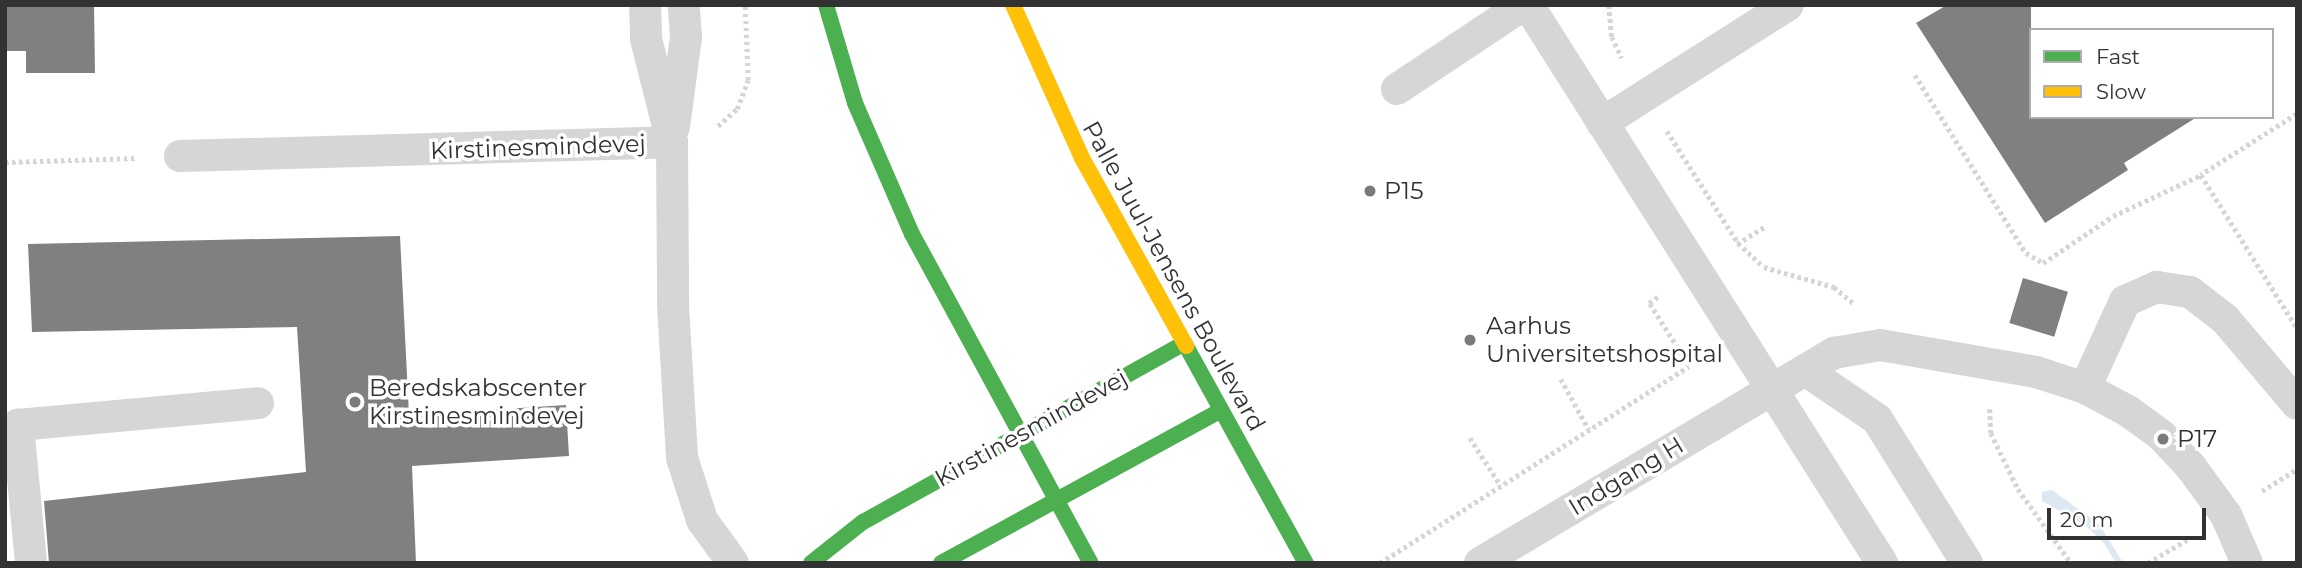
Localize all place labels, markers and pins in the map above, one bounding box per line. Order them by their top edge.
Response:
place label: P15 [1384,177,1423,205]
marker: P15 [1362,183,1378,199]
place label: Aarhus Universitetshospital [1486,312,1723,368]
marker: Aarhus Universitetshospital [1460,330,1480,350]
place label: Beredskabscenter Kirstinesmindevej [369,374,587,430]
marker: Beredskabscenter Kirstinesmindevej [347,394,363,410]
place label: P17 [2177,425,2217,453]
marker: P17 [2155,431,2171,447]

